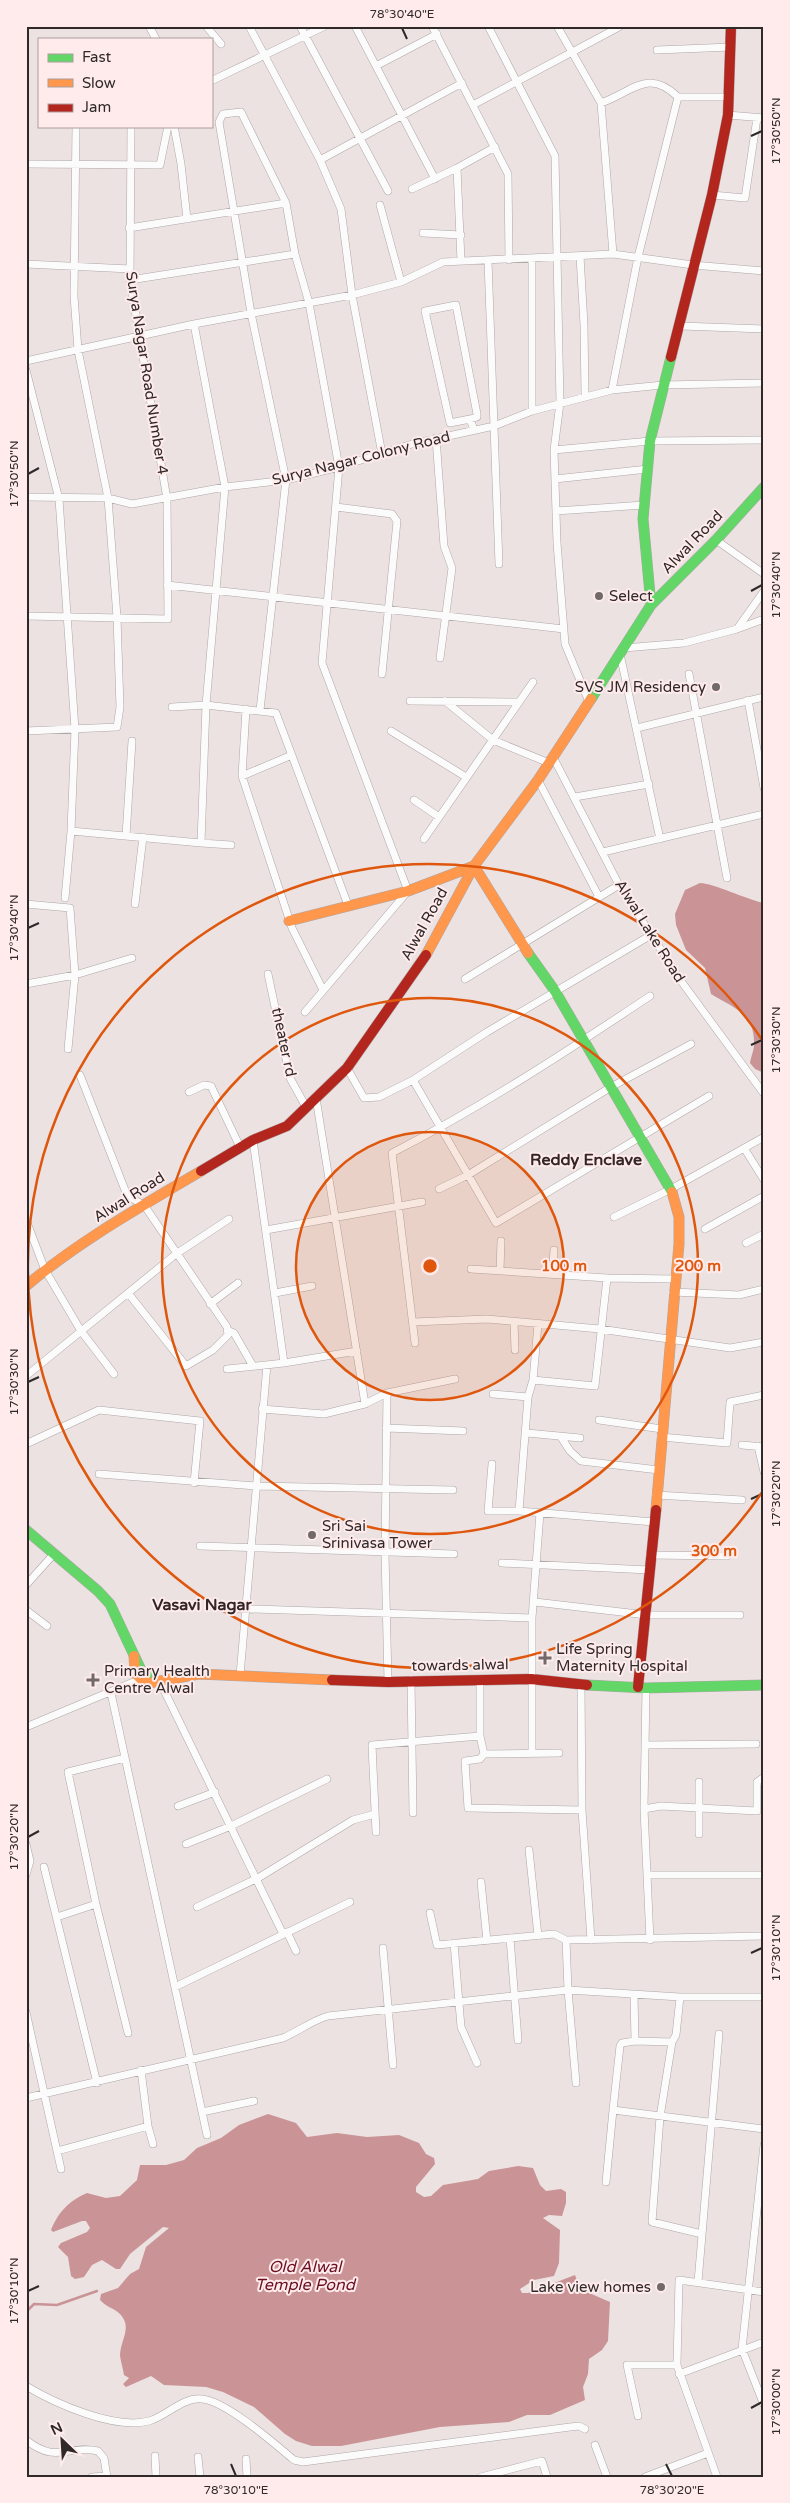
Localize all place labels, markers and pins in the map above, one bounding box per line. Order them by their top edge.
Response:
place label: Select [609,587,653,605]
marker: Select [593,590,605,602]
place label: SVS JM Residency [575,678,706,696]
marker: SVS JM Residency [710,681,722,693]
centre of rings [421,1257,439,1275]
place label: Sri Sai Srinivasa Tower [322,1517,433,1552]
marker: Sri Sai Srinivasa Tower [306,1529,318,1541]
place label: Life Spring Maternity Hospital [556,1640,688,1675]
marker: Life Spring Maternity Hospital [538,1651,552,1665]
place label: Primary Health Centre Alwal [104,1662,210,1697]
marker: Primary Health Centre Alwal [86,1673,100,1687]
place label: Lake view homes [530,2278,651,2296]
marker: Lake view homes [655,2281,667,2293]

